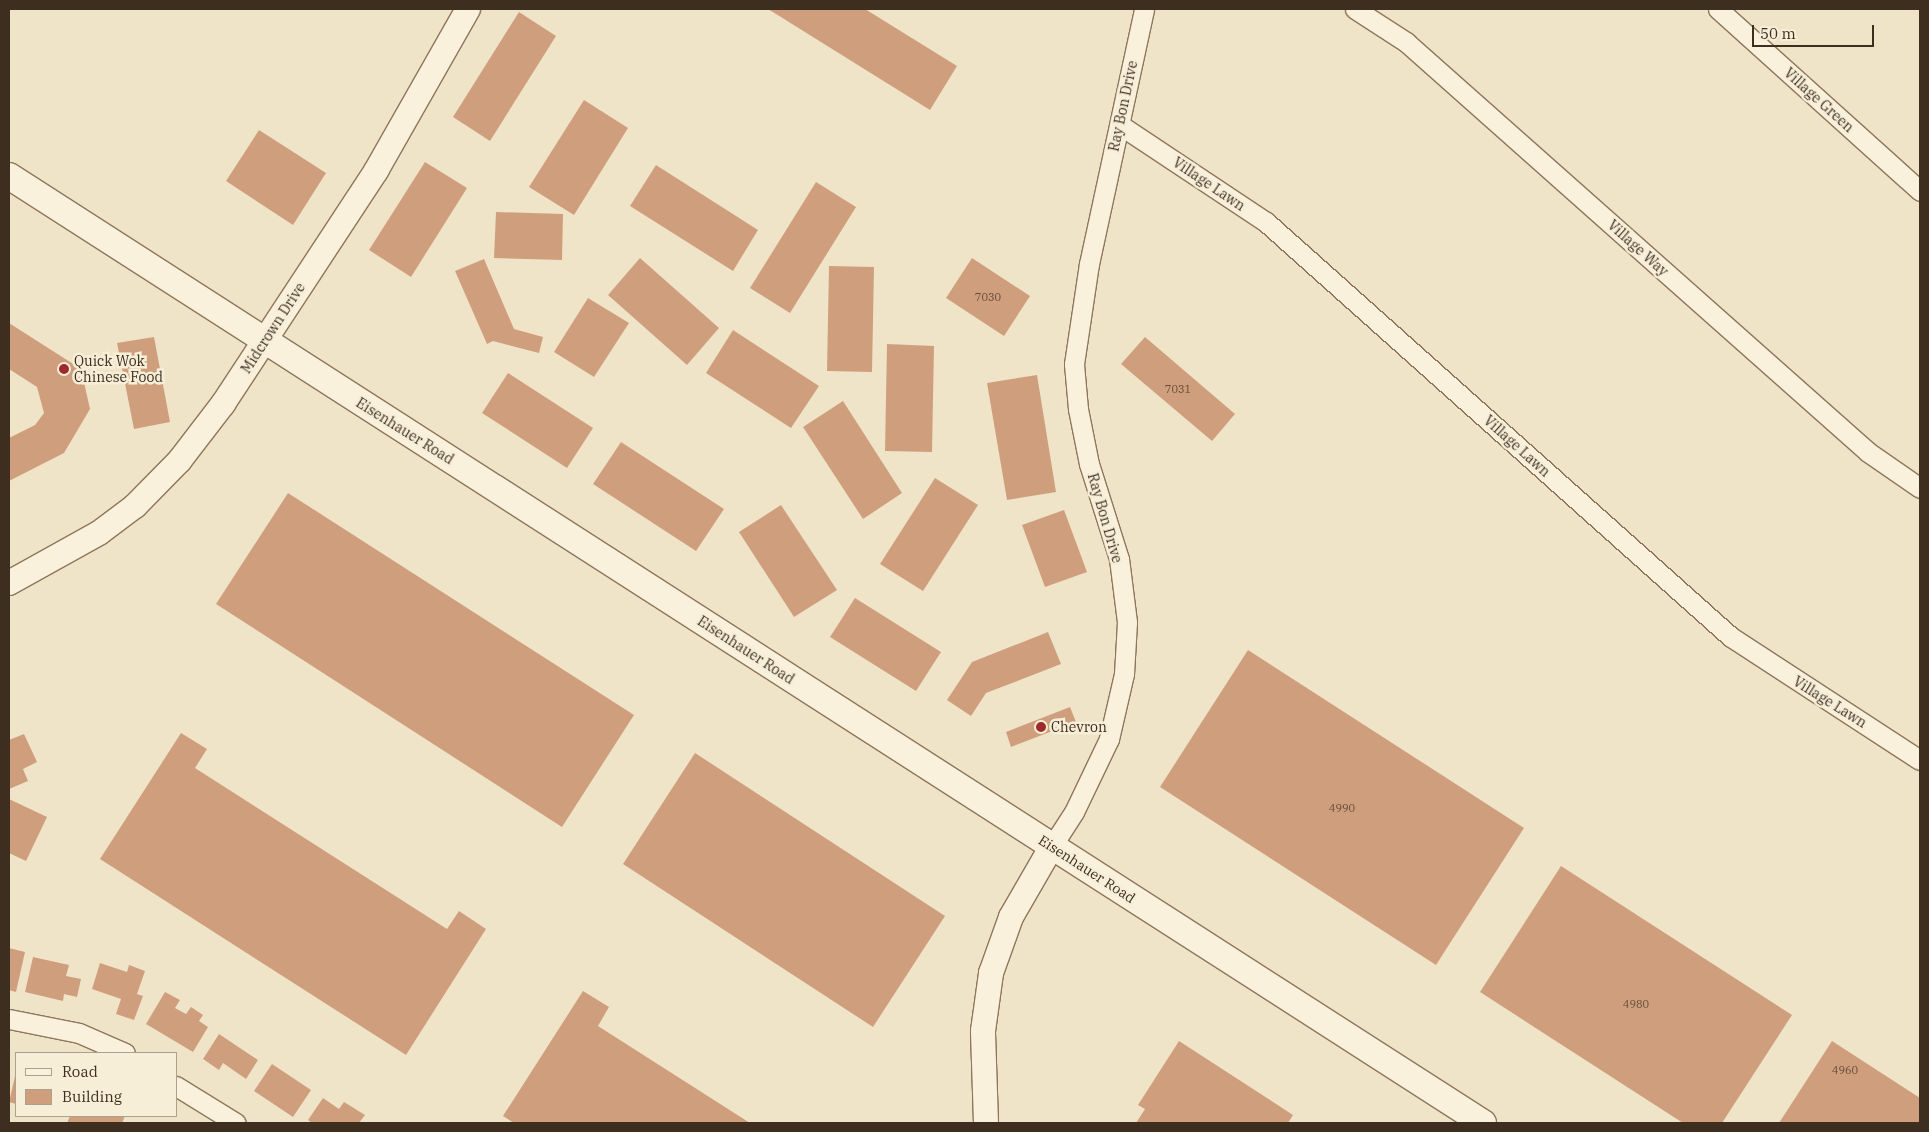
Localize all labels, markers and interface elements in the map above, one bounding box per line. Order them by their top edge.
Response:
scale bar [1754,15,1876,47]
text: 50 m [1760,24,1796,43]
street label: Ray Bon Drive [1105,59,1141,153]
street label: Village Green [1781,64,1857,136]
street label: Village Lawn [1170,154,1248,214]
street label: Village Way [1604,217,1672,279]
street label: Midcrown Drive [237,279,309,377]
house number: 7030 [975,290,1001,304]
place label: Quick Wok Chinese Food [74,353,163,386]
marker: Quick Wok Chinese Food [58,363,70,375]
house number: 7031 [1165,382,1191,396]
street label: Eisenhauer Road [353,394,457,468]
street label: Village Lawn [1480,412,1554,480]
street label: Ray Bon Drive [1084,471,1126,565]
street label: Eisenhauer Road [694,612,798,688]
street label: Village Lawn [1790,673,1870,731]
place label: Chevron [1051,719,1107,735]
marker: Chevron [1035,721,1047,733]
house number: 4990 [1329,801,1355,815]
street label: Eisenhauer Road [1035,831,1139,907]
house number: 4980 [1623,997,1649,1011]
legend [15,1052,178,1117]
text: Road [62,1062,98,1081]
house number: 4960 [1832,1063,1858,1077]
text: Building [62,1087,122,1106]

